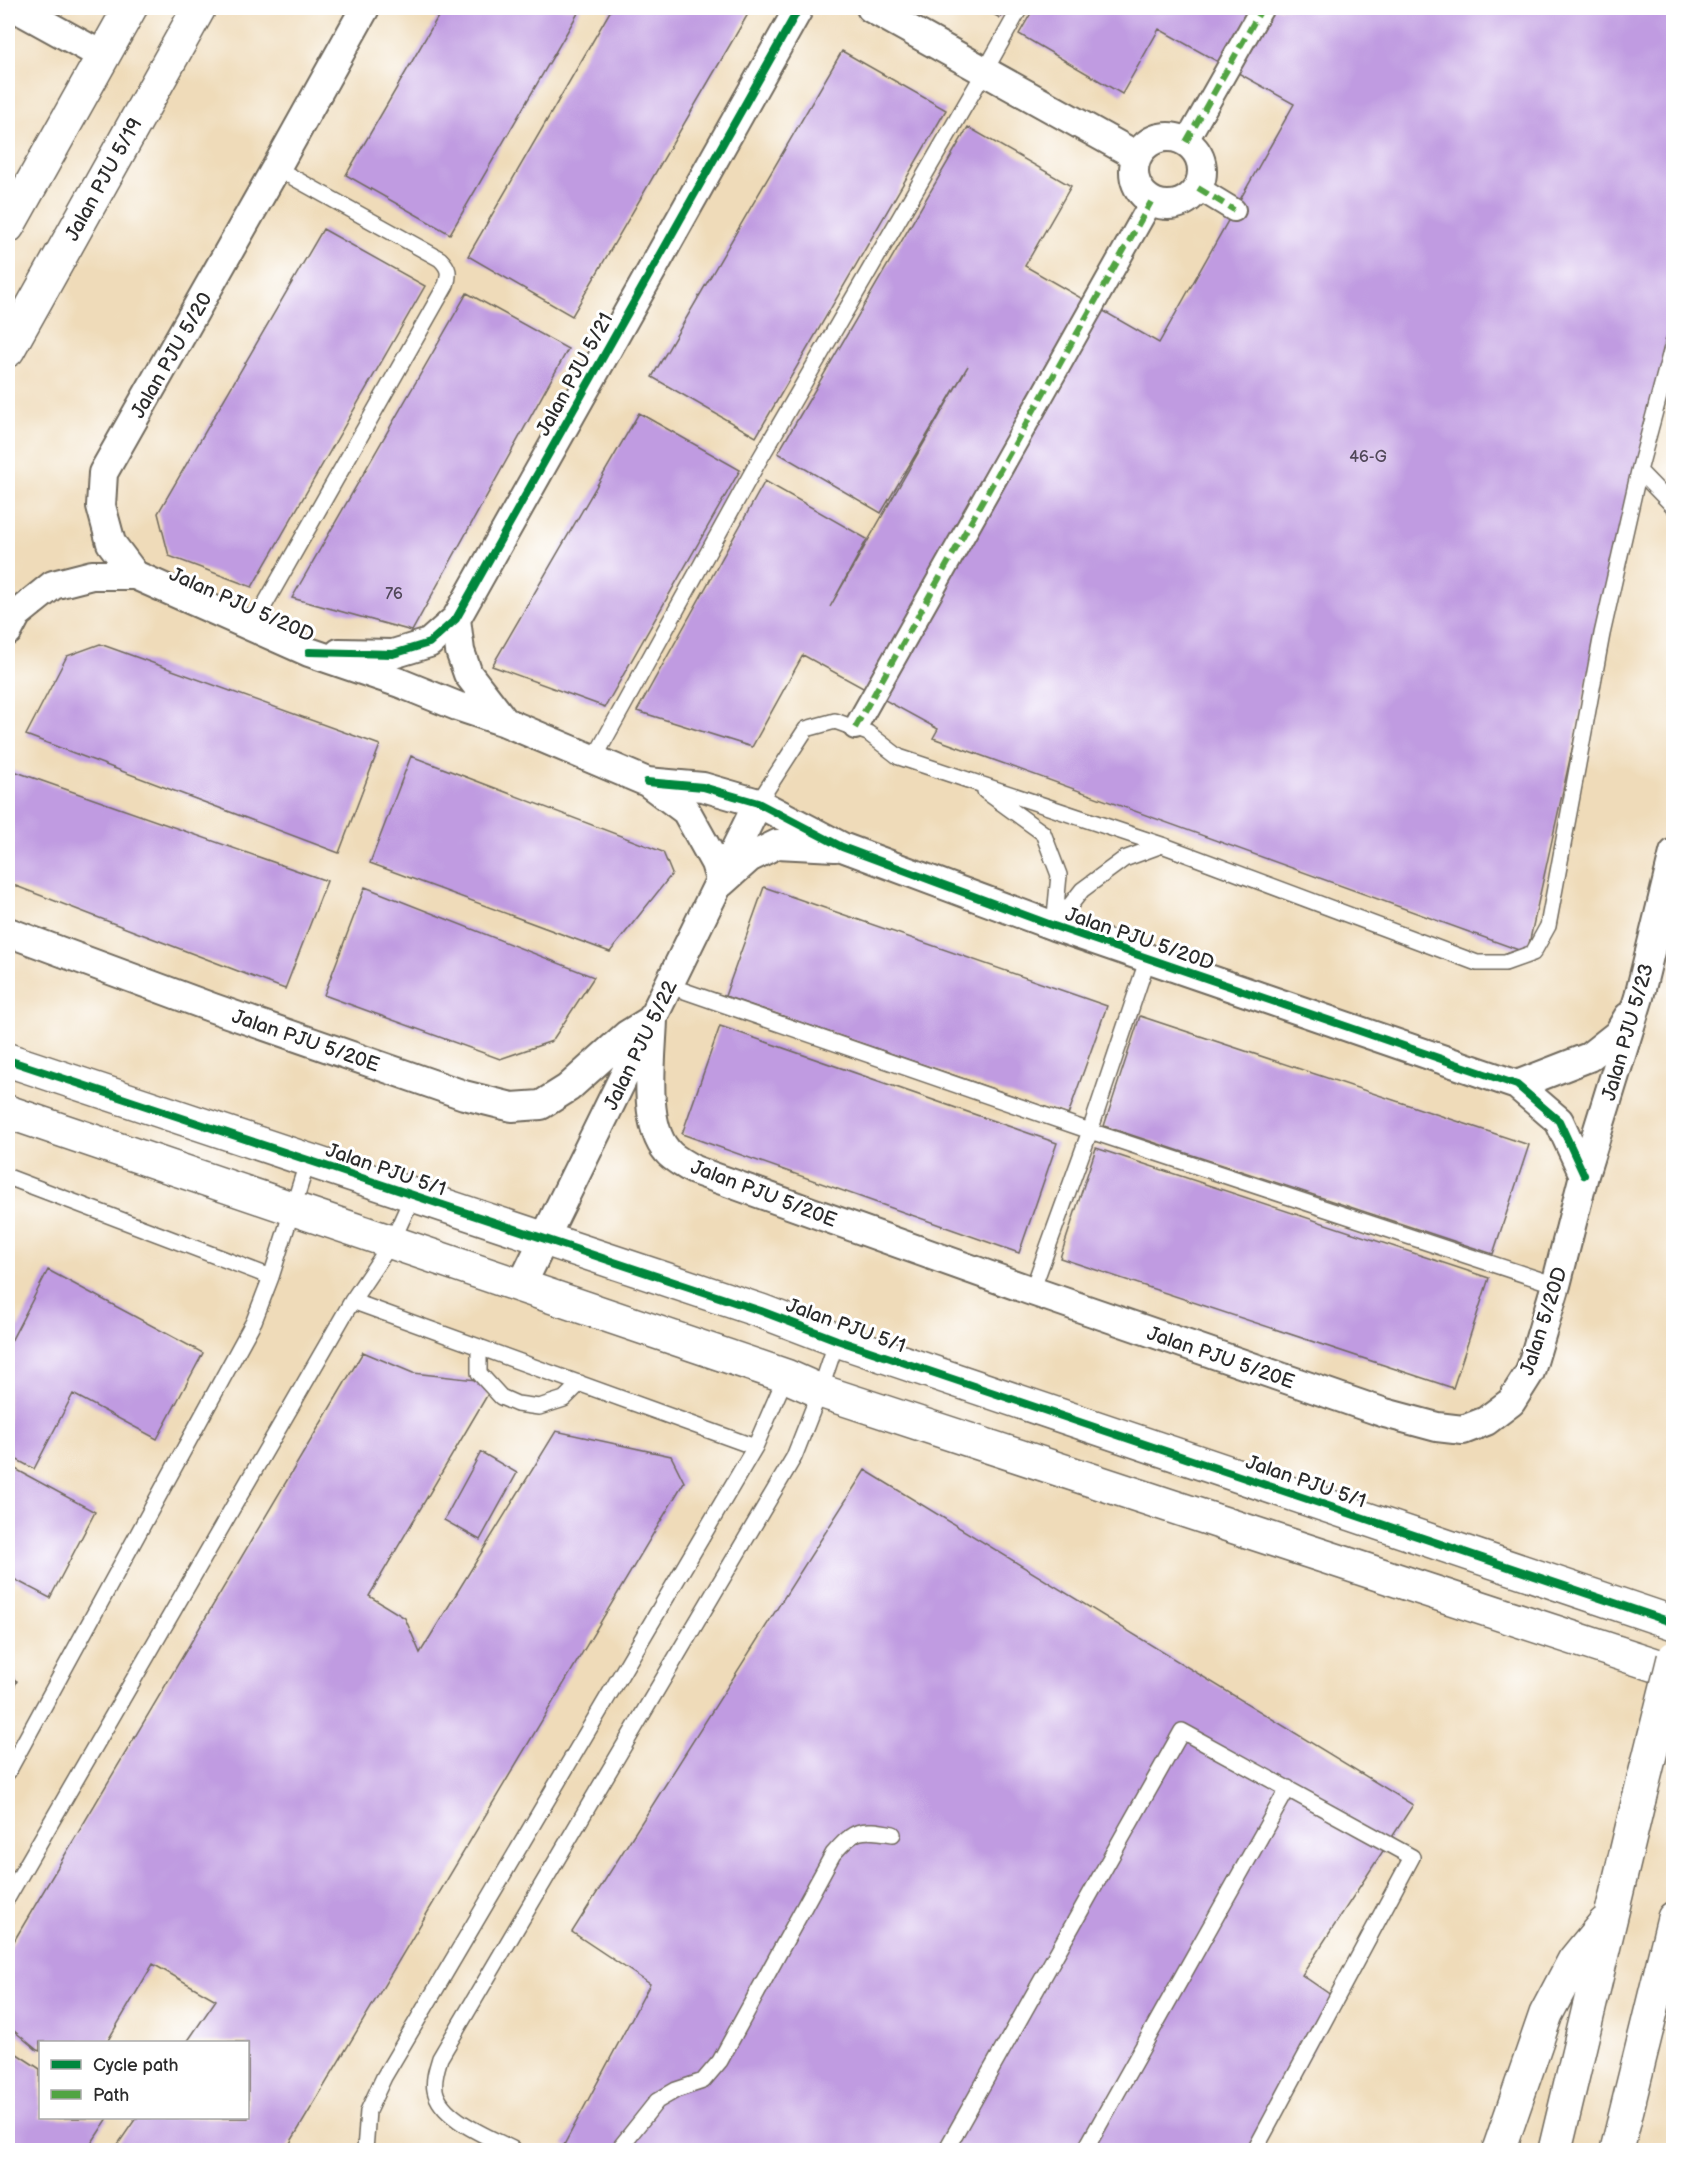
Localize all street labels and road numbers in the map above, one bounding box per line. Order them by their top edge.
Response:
street label: Jalan PJU 5/19 [60,114,148,245]
street label: Jalan PJU 5/20 [126,288,218,423]
street label: Jalan PJU 5/21 [531,309,619,440]
street label: Jalan PJU 5/20D [166,562,318,648]
street label: Jalan PJU 5/20D [1062,902,1217,976]
street label: Jalan PJU 5/23 [1597,961,1659,1104]
street label: Jalan PJU 5/22 [599,977,683,1114]
street label: Jalan PJU 5/20E [229,1004,383,1077]
street label: Jalan PJU 5/1 [323,1138,449,1202]
street label: Jalan PJU 5/20E [687,1155,840,1233]
street label: Jalan 5/20D [1515,1264,1573,1378]
street label: Jalan PJU 5/1 [783,1293,909,1359]
street label: Jalan PJU 5/20E [1144,1321,1298,1394]
street label: Jalan PJU 5/1 [1243,1450,1369,1514]

